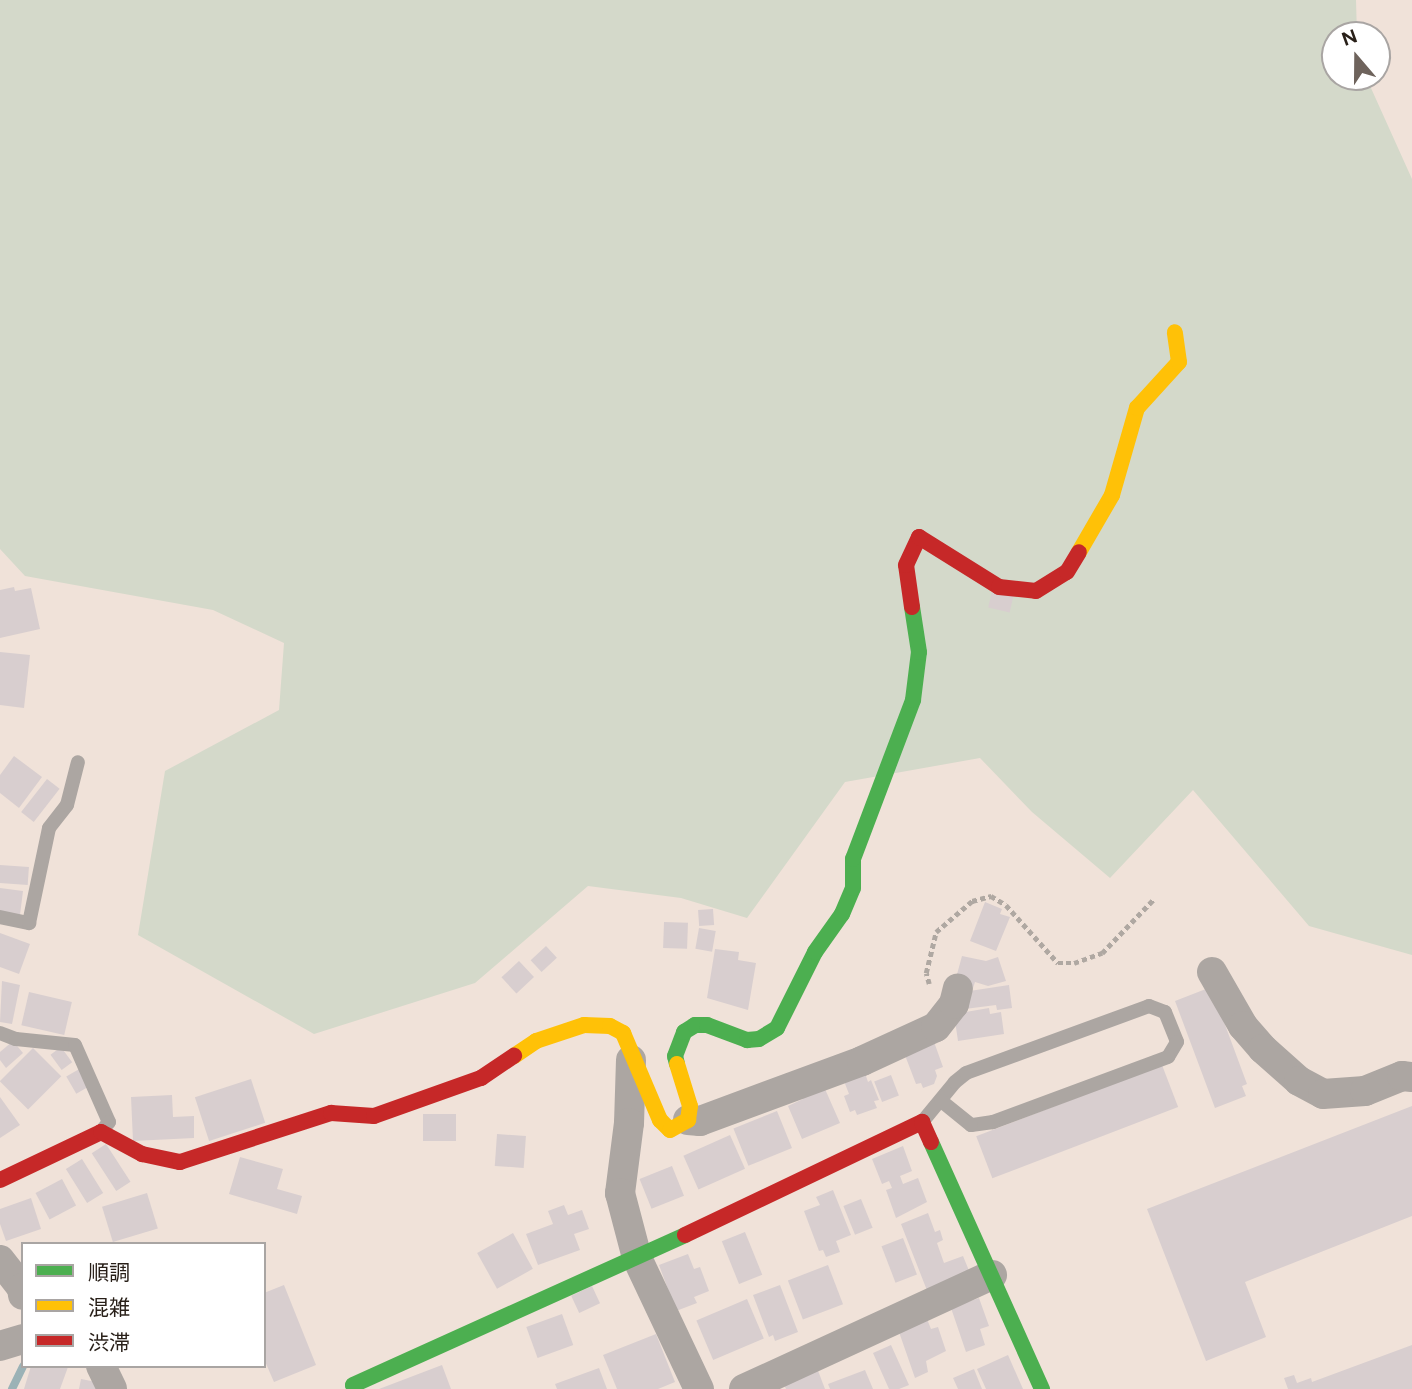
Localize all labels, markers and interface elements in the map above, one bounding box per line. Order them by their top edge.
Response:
north arrow [1321,21,1391,91]
text: N [1338,24,1360,51]
legend [21,1242,266,1368]
text: 順調 [88,1260,130,1285]
text: 混雑 [88,1295,130,1320]
text: 渋滞 [88,1330,130,1355]

